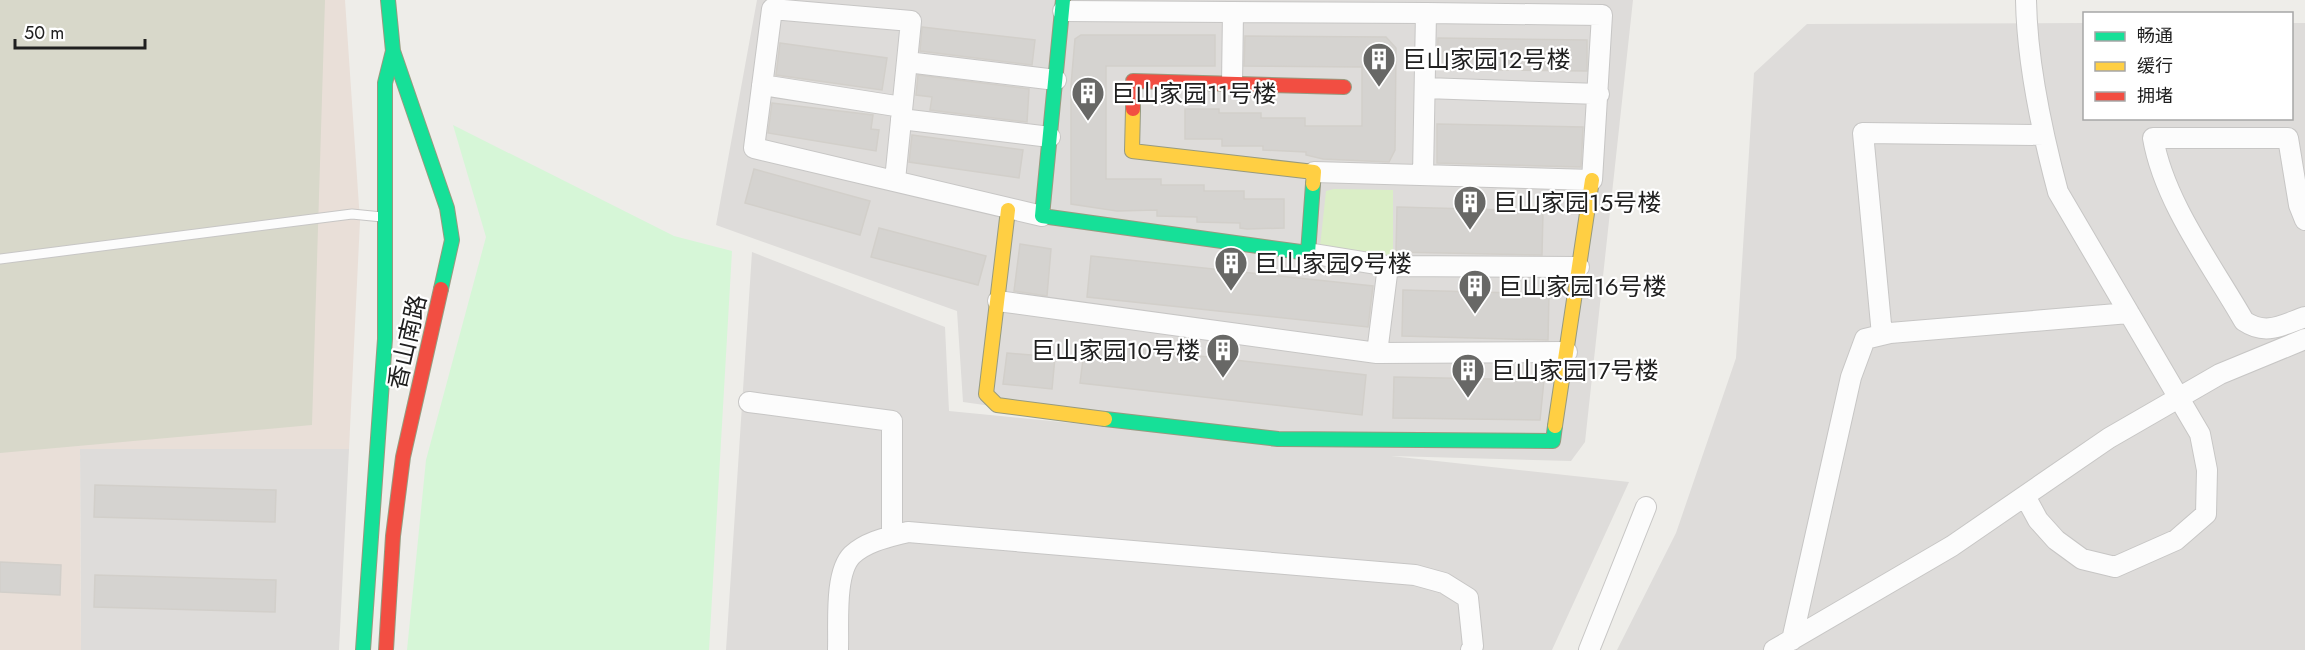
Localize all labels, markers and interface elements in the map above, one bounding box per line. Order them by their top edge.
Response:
scale bar [15,12,146,50]
legend [2083,12,2293,120]
text: 50 m [24,20,64,46]
text: 畅通 [2137,23,2173,49]
building icon: 巨山家园12号楼 [1361,41,1397,88]
place label: 巨山家园12号楼 [1402,42,1570,77]
text: 缓行 [2137,53,2173,79]
building icon: 巨山家园11号楼 [1070,75,1106,122]
place label: 巨山家园11号楼 [1111,76,1277,111]
text: 拥堵 [2137,83,2173,109]
building icon: 巨山家园15号楼 [1452,184,1488,231]
place label: 巨山家园15号楼 [1493,185,1661,220]
building icon: 巨山家园9号楼 [1213,245,1249,292]
place label: 巨山家园9号楼 [1254,246,1412,281]
building icon: 巨山家园16号楼 [1457,268,1493,315]
place label: 巨山家园16号楼 [1498,269,1667,304]
street label: 香山南路 [379,291,435,393]
building icon: 巨山家园10号楼 [1205,332,1241,379]
place label: 巨山家园10号楼 [1031,333,1200,368]
building icon: 巨山家园17号楼 [1450,352,1486,399]
place label: 巨山家园17号楼 [1491,353,1658,388]

